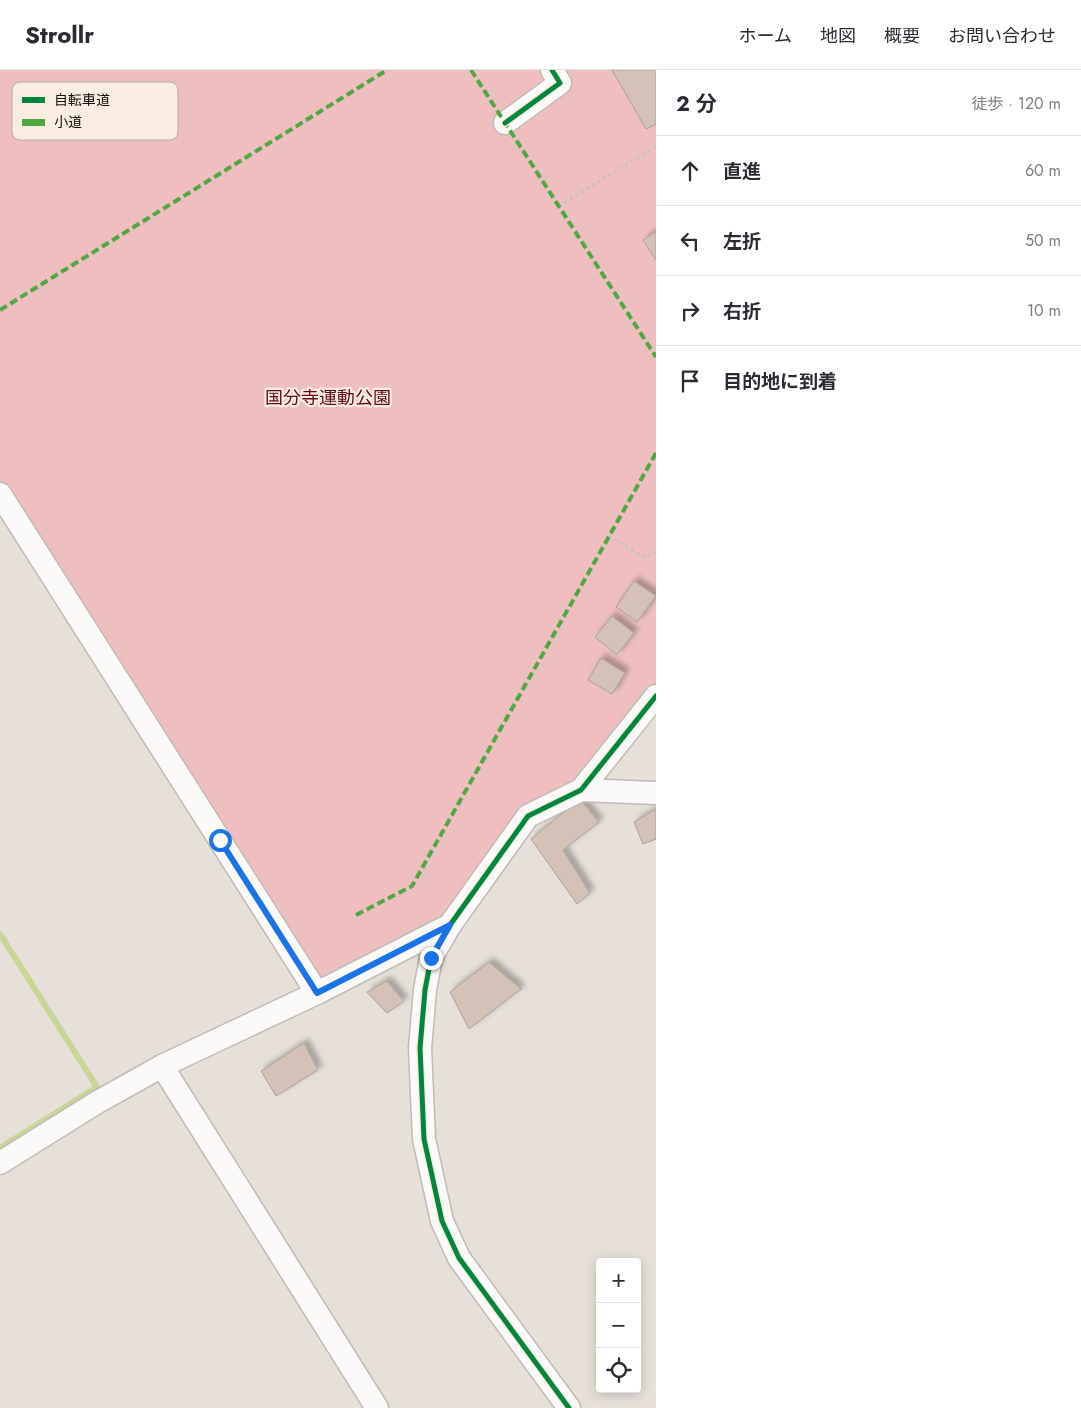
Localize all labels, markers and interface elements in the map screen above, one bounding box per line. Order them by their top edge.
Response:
text: Strollr [25,17,94,52]
text: ホーム [739,23,792,49]
text: 地図 [820,23,856,49]
text: 概要 [884,23,920,49]
text: お問い合わせ [948,23,1056,49]
legend [12,82,178,140]
text: 2 分 [676,89,717,119]
text: 自転車道 [54,90,110,110]
text: 徒歩 · 120 m [971,92,1061,115]
text: 小道 [54,112,82,132]
icon: ahead [676,157,704,185]
text: 直進 [723,158,761,185]
text: 60 m [1025,159,1061,182]
icon: left [676,227,704,255]
text: 左折 [723,228,761,255]
text: 50 m [1025,229,1061,252]
icon: right [676,297,704,325]
text: 右折 [723,298,761,325]
text: 10 m [1027,299,1061,322]
icon: arrive [676,367,704,395]
text: 目的地に到着 [723,368,837,395]
park label: 国分寺運動公園 [265,385,391,411]
route start [209,829,232,852]
route end [420,947,443,970]
map controls [596,1258,641,1393]
button: + [596,1258,641,1303]
button: − [596,1303,641,1348]
button: locate [596,1348,641,1393]

